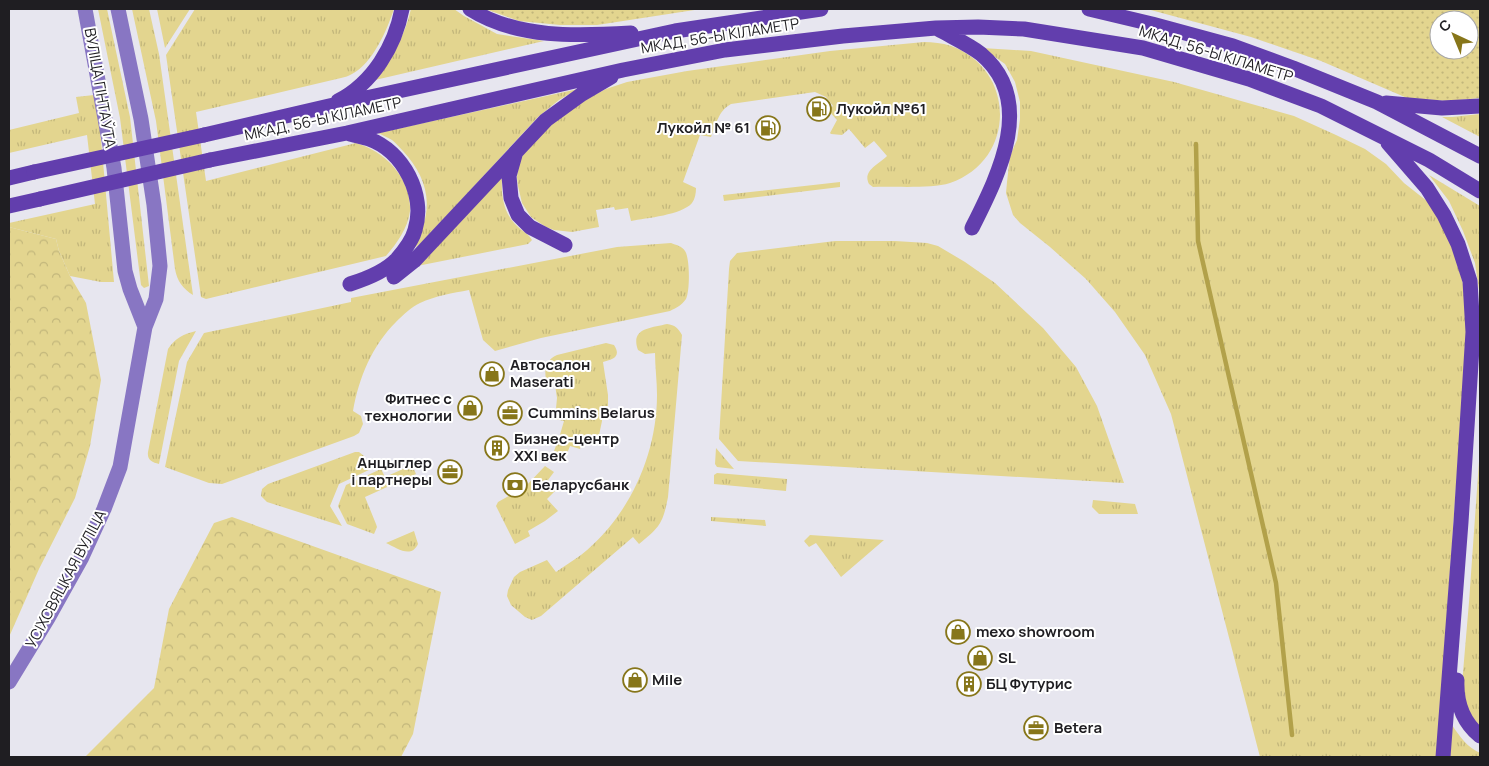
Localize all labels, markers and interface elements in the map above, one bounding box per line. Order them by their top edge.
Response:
north arrow [1429,10,1479,60]
street label: МКАД, 56-Ы КІЛАМЕТР [639,13,801,58]
text: С [1434,15,1455,36]
street label: МКАД, 56-Ы КІЛАМЕТР [1136,20,1296,87]
street label: ВУЛІЦА ГІНТАЎТА [80,26,121,150]
street label: МКАД, 56-Ы КІЛАМЕТР [242,92,403,145]
fuel station icon: Лукойл №61 [806,96,832,122]
place label: Лукойл №61 [836,98,926,119]
fuel station icon: Лукойл № 61 [755,115,781,141]
place label: Лукойл № 61 [657,117,750,138]
place label: Автосалон Maserati [510,354,590,392]
shop icon: Автосалон Maserati [479,361,505,387]
place label: Фитнес с технологии [365,388,452,426]
shop icon: Фитнес с технологии [457,395,483,421]
office icon: Cummins Belarus [497,400,523,426]
place label: Cummins Belarus [528,402,655,423]
place label: Бизнес-центр XXI век [514,428,619,466]
building icon: Бизнес-центр XXI век [484,435,510,461]
place label: Анцыглер і партнеры [351,452,432,490]
office icon: Анцыглер і партнеры [437,459,463,485]
bank icon: Беларусбанк [502,472,528,498]
place label: Беларусбанк [532,474,630,495]
street label: УСІХСВЯЦКАЯ ВУЛІЦА [20,505,111,652]
shop icon: mexo showroom [945,619,971,645]
place label: mexo showroom [976,621,1095,642]
shop icon: SL [967,645,993,671]
place label: SL [998,647,1016,668]
shop icon: Mile [622,667,648,693]
place label: Mile [652,669,682,690]
building icon: БЦ Футурис [956,671,982,697]
place label: БЦ Футурис [986,673,1073,694]
office icon: Betera [1023,715,1049,741]
place label: Betera [1054,717,1102,738]

